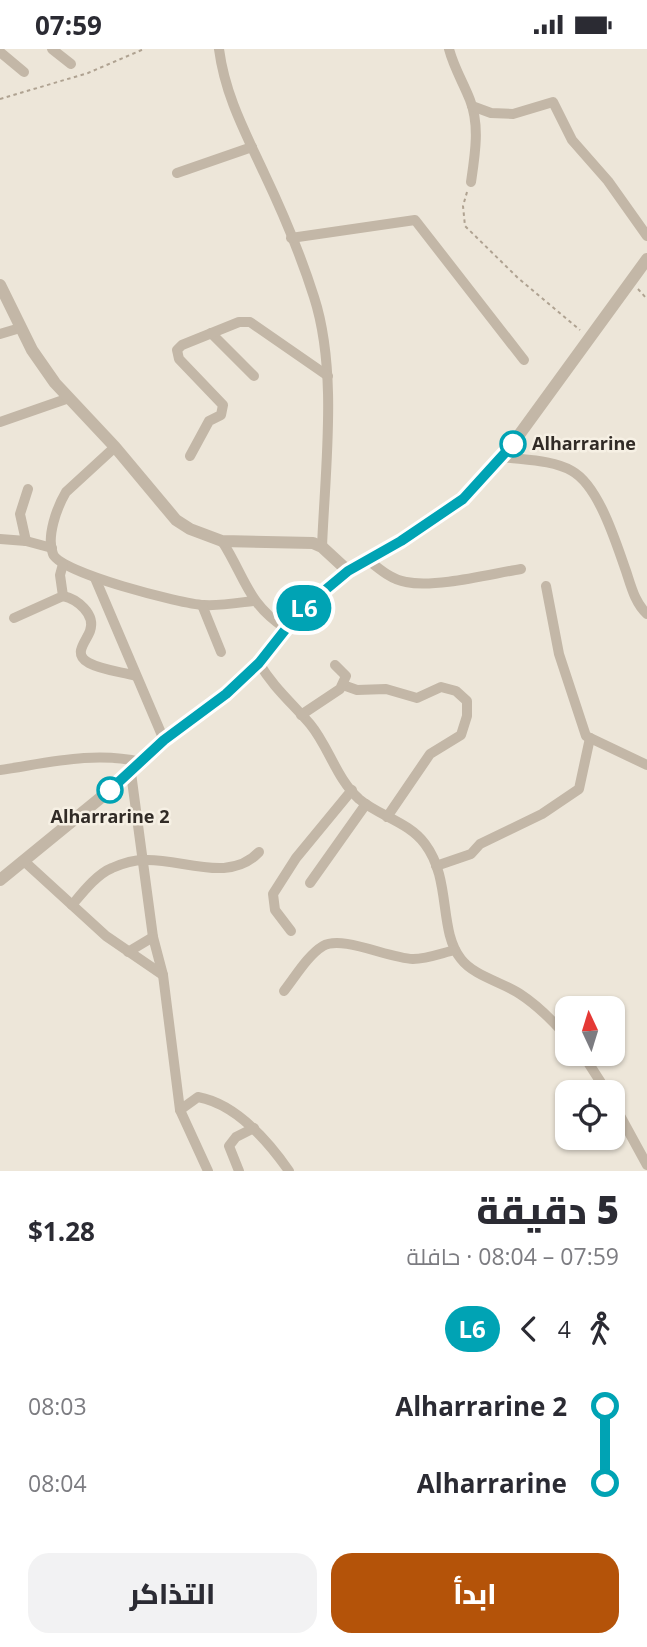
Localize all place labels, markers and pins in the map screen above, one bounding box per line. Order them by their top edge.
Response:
marker: Alharrarine [500,431,526,457]
place label: Alharrarine [532,431,636,455]
marker: Alharrarine 2 [97,777,123,803]
place label: Alharrarine 2 [51,804,169,828]

